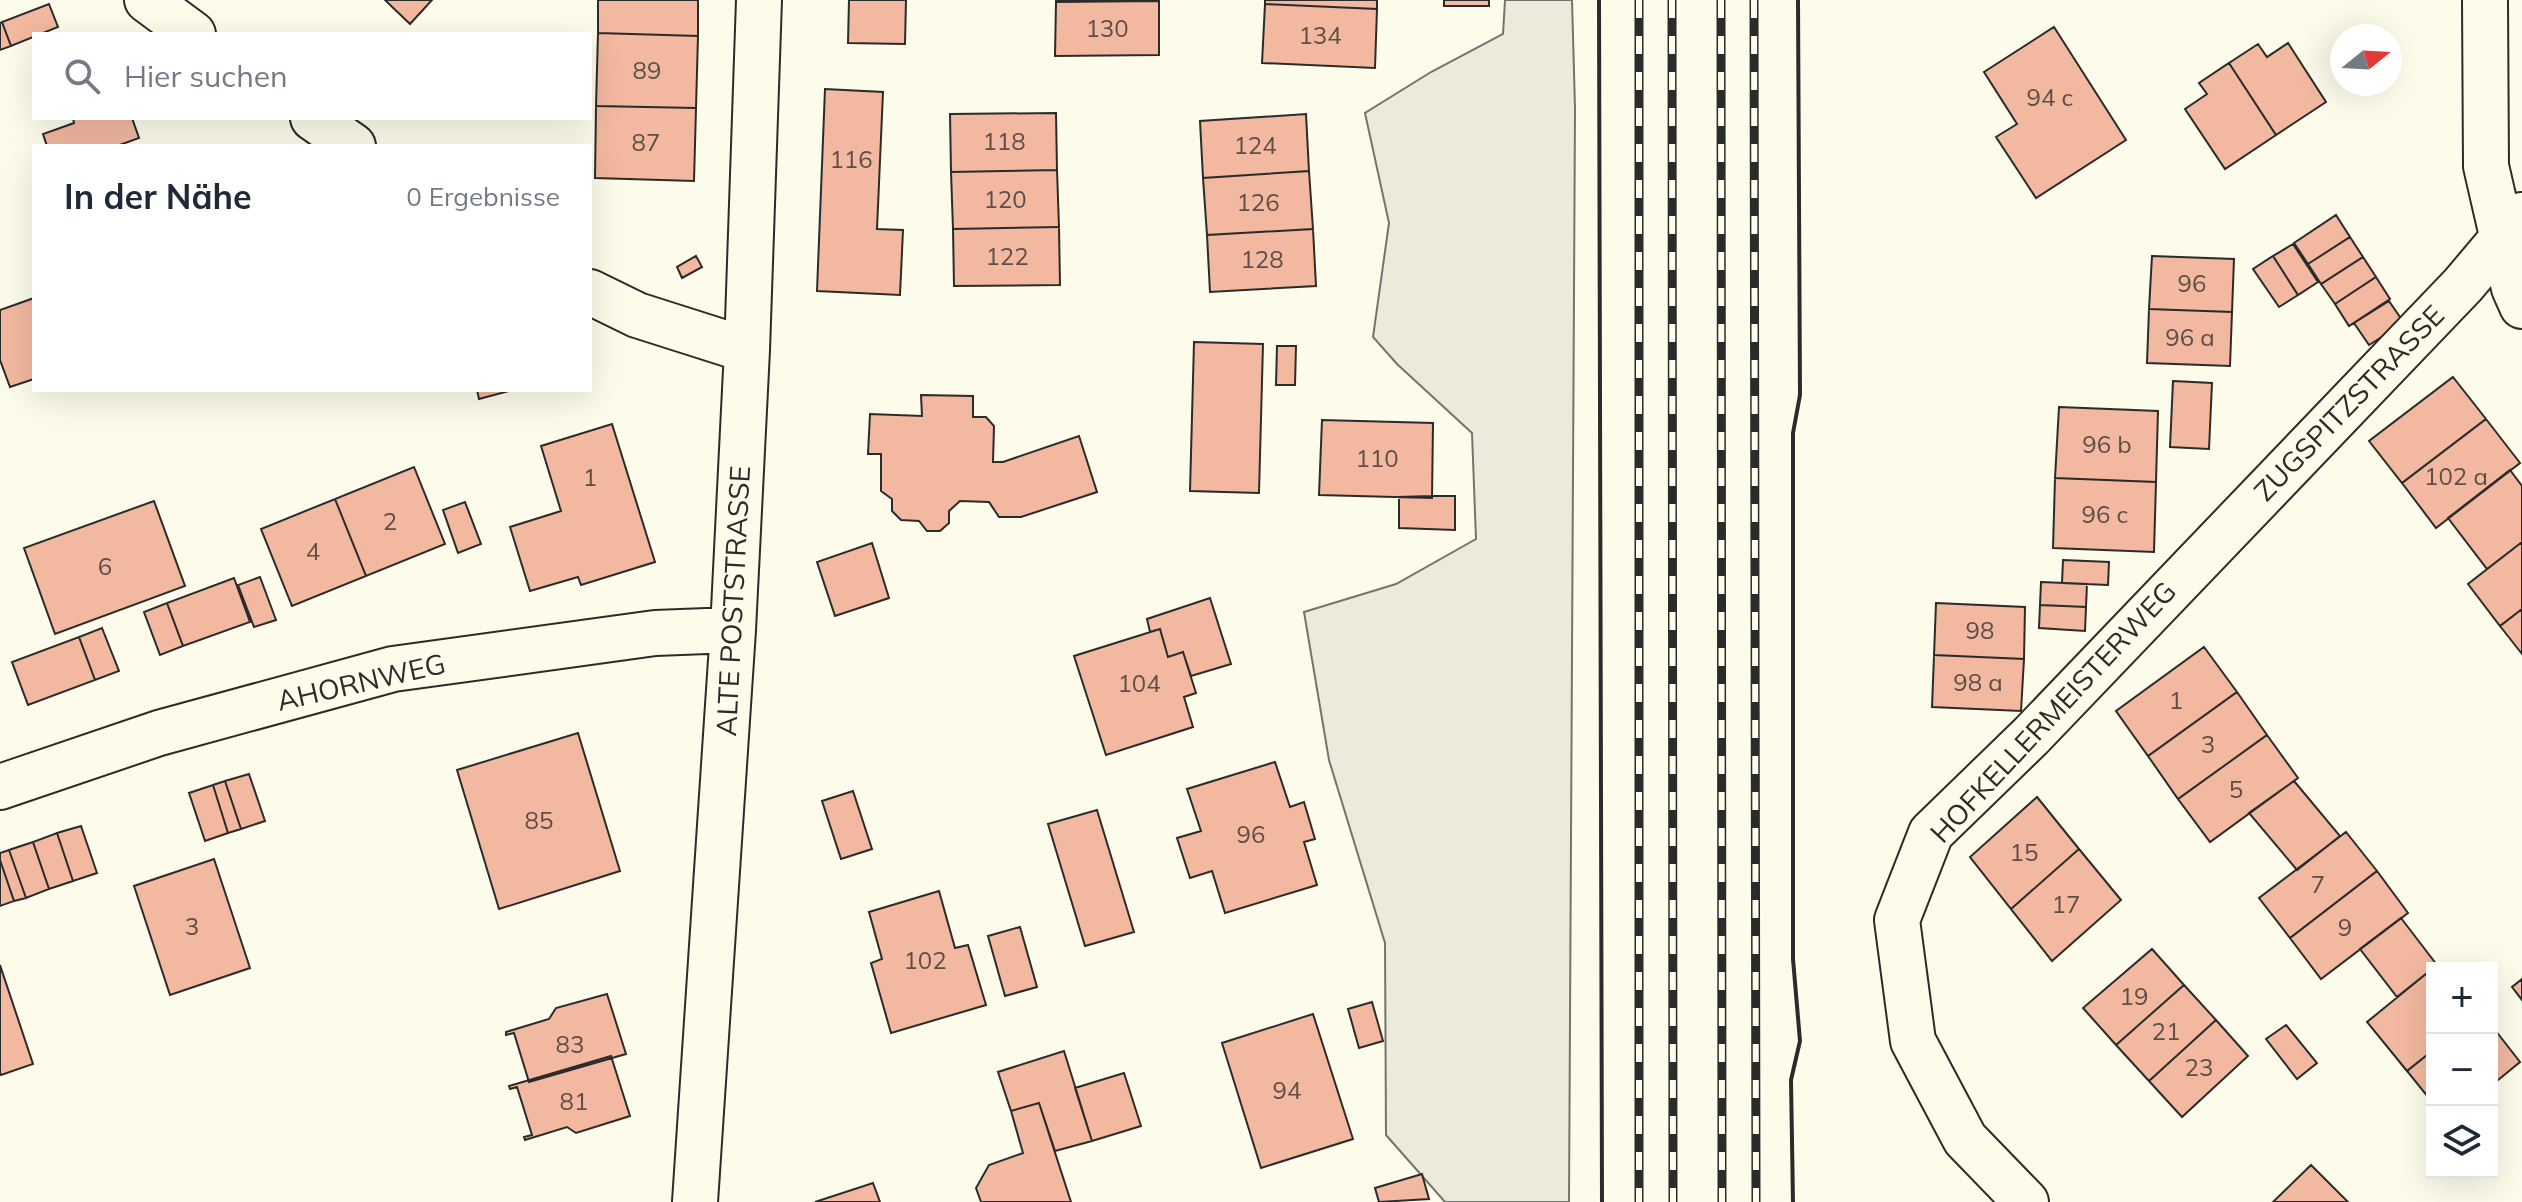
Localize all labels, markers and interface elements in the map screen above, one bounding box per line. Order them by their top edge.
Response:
house number: 130 [1085,13,1129,43]
house number: 134 [1298,20,1342,50]
north arrow [2330,24,2402,96]
search box [32,32,592,120]
icon: search [60,54,104,98]
house number: 89 [633,55,661,85]
text: Hier suchen [124,57,288,95]
house number: 94 c [2027,82,2074,112]
house number: 118 [982,126,1026,156]
house number: 87 [632,127,660,157]
house number: 124 [1233,130,1277,160]
house number: 116 [829,144,873,174]
text: In der Nähe [64,175,252,218]
text: 0 Ergebnisse [406,180,560,213]
house number: 120 [983,184,1027,214]
house number: 126 [1236,187,1280,217]
house number: 122 [985,241,1029,271]
house number: 128 [1240,244,1284,274]
house number: 96 [2178,268,2206,298]
street label: ZUGSPITZSTRASSE [2246,297,2451,508]
house number: 96 a [2165,322,2215,352]
house number: 96 b [2082,429,2132,459]
house number: 110 [1355,443,1399,473]
house number: 102 a [2424,461,2488,491]
house number: 1 [583,462,597,492]
street label: ALTE POSTSTRASSE [708,465,757,737]
house number: 96 c [2082,499,2129,529]
house number: 2 [383,506,397,536]
house number: 4 [306,536,320,566]
house number: 6 [98,551,112,581]
street label: HOFKELLERMEISTERWEG [1922,574,2183,850]
house number: 98 [1966,615,1994,645]
street label: AHORNWEG [273,645,449,718]
house number: 98 a [1953,667,2003,697]
house number: 104 [1117,668,1161,698]
house number: 1 [2169,685,2183,715]
house number: 3 [2201,729,2215,759]
house number: 5 [2229,774,2243,804]
house number: 85 [525,805,553,835]
house number: 96 [1237,819,1265,849]
house number: 15 [2010,837,2038,867]
house number: 7 [2311,869,2325,899]
house number: 17 [2052,889,2080,919]
house number: 3 [185,911,199,941]
house number: 9 [2338,912,2352,942]
house number: 102 [903,945,947,975]
map controls [2426,962,2498,1178]
button: + [2426,962,2498,1034]
house number: 19 [2120,981,2148,1011]
house number: 21 [2152,1016,2180,1046]
house number: 83 [556,1029,584,1059]
button: − [2426,1034,2498,1106]
house number: 23 [2185,1052,2213,1082]
house number: 94 [1273,1075,1301,1105]
house number: 81 [560,1086,588,1116]
button: layers [2426,1106,2498,1178]

